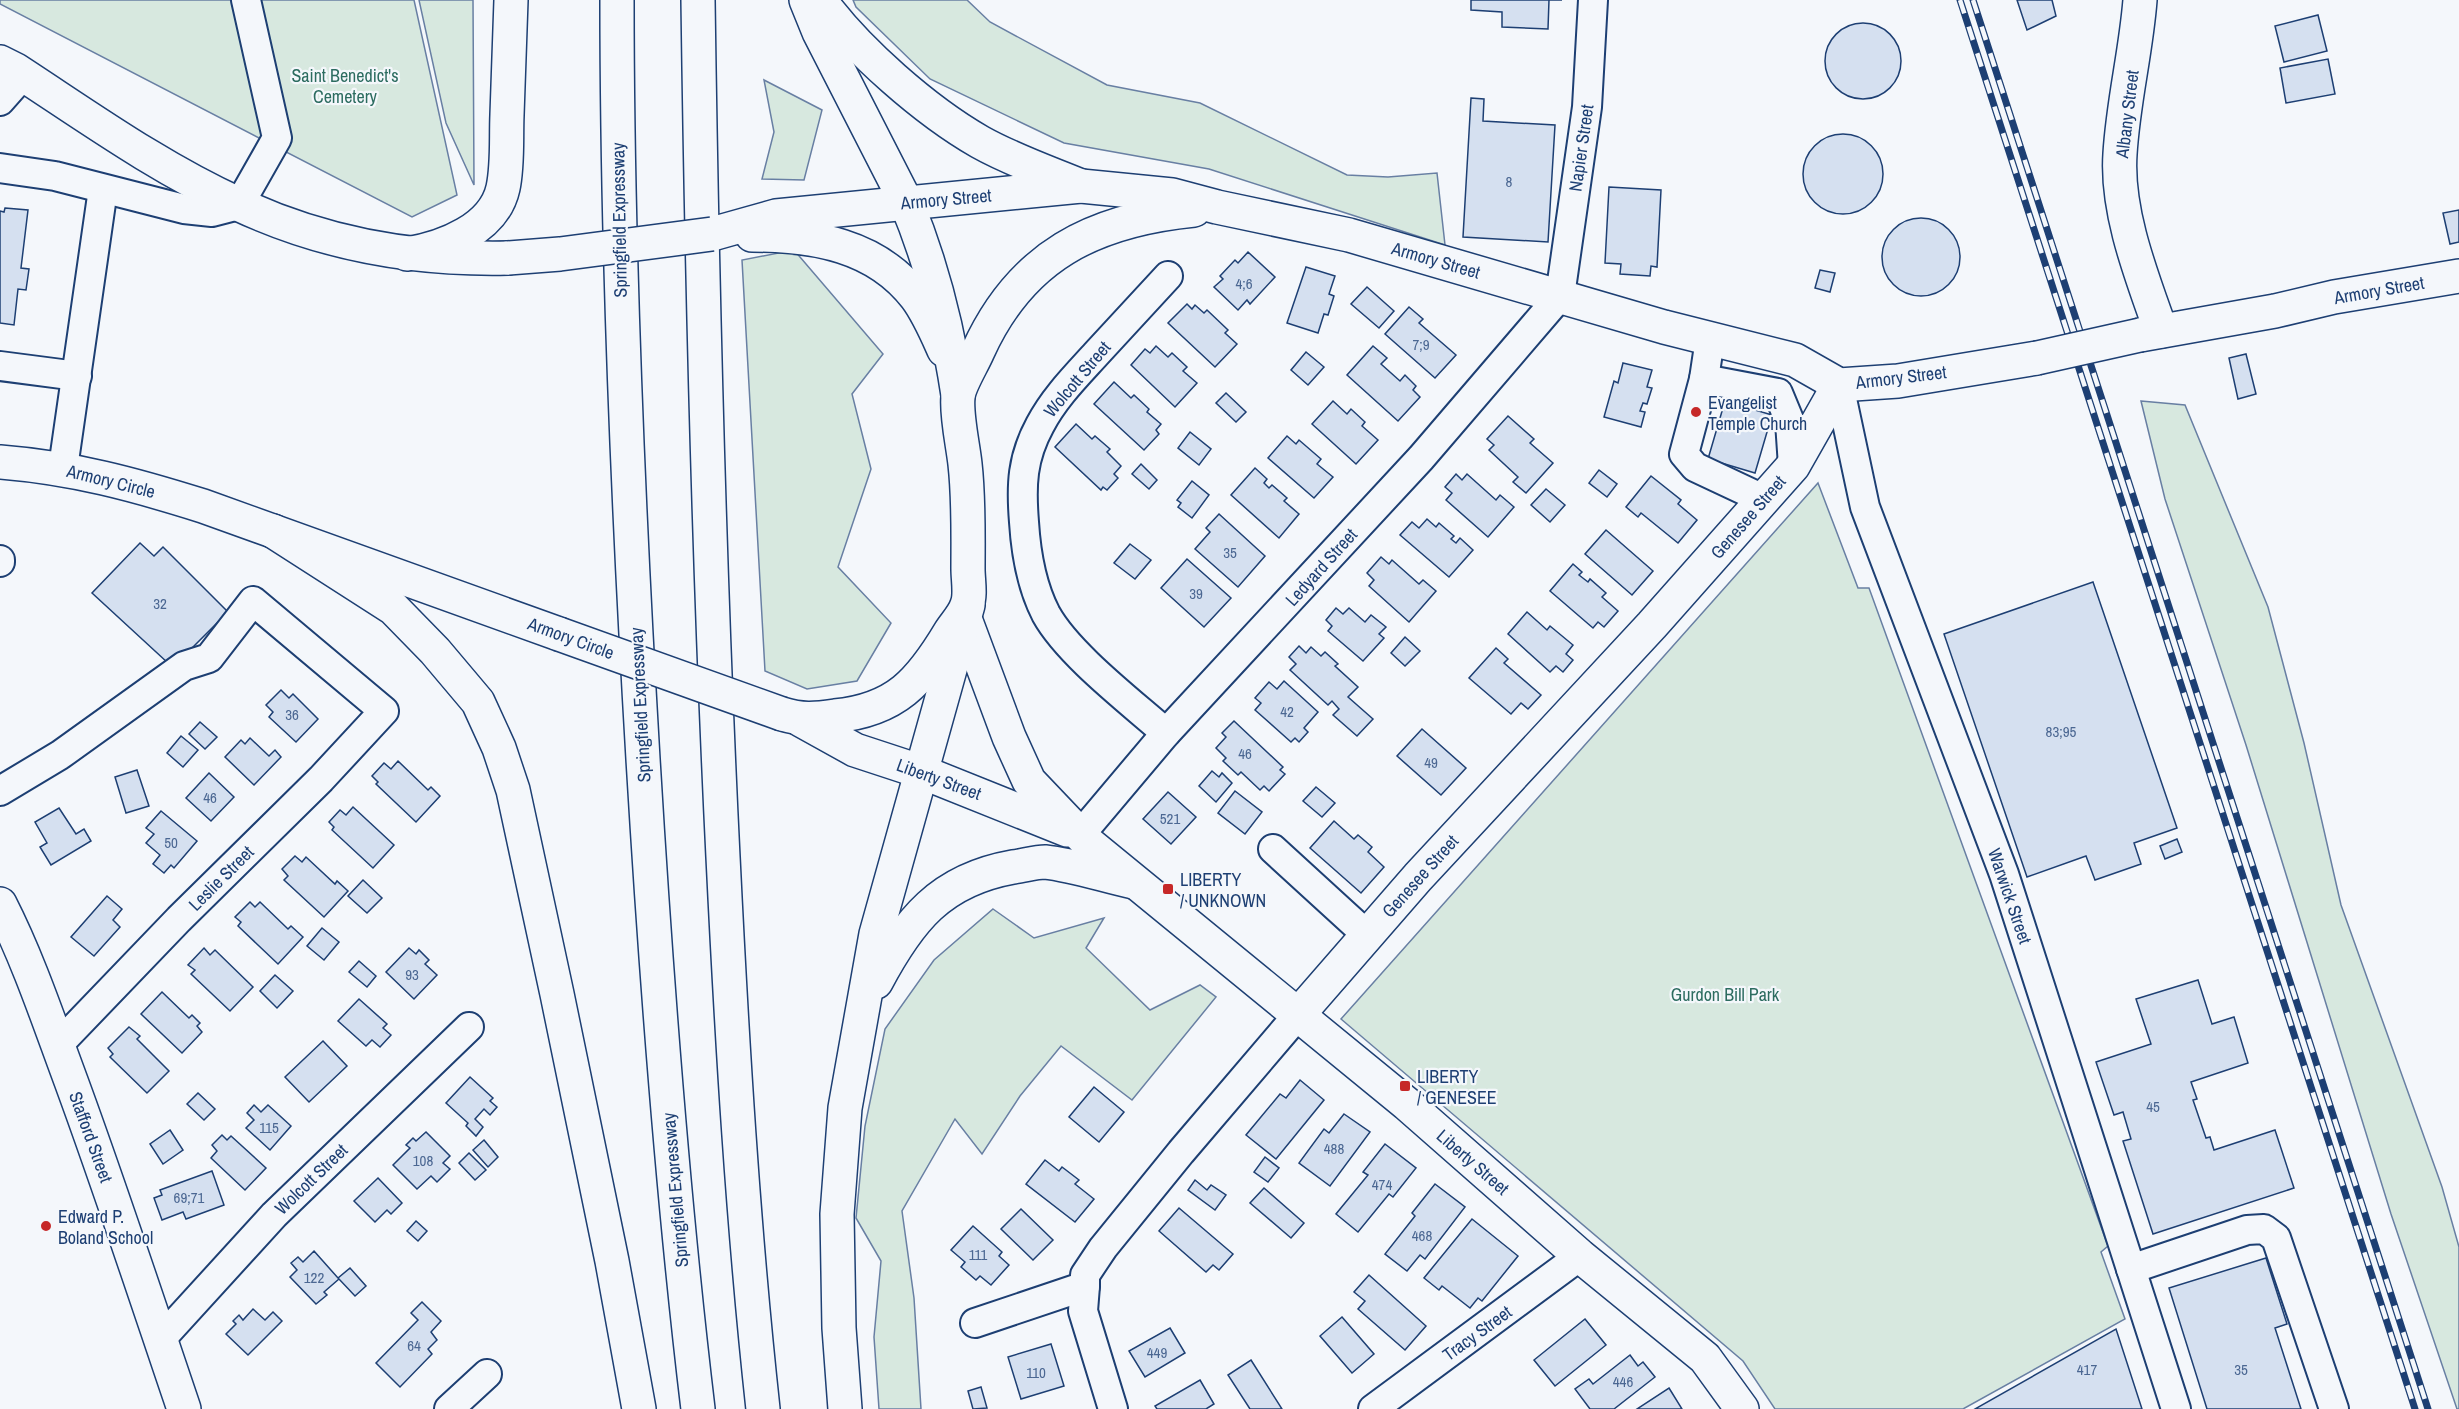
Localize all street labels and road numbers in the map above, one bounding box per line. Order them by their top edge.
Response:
street label: Albany Street [2109,68,2145,160]
street label: Napier Street [1563,103,1599,193]
street label: Springfield Expressway [605,142,633,298]
street label: Armory Street [899,183,992,216]
street label: Armory Street [1388,235,1483,285]
street label: Armory Street [2331,270,2426,310]
street label: Wolcott Street [1038,336,1116,422]
street label: Armory Street [1853,359,1948,395]
street label: Armory Circle [63,458,158,504]
street label: Genesee Street [1705,470,1791,564]
street label: Ledyard Street [1279,523,1363,611]
street label: Armory Circle [523,610,618,665]
street label: Springfield Expressway [623,626,657,783]
street label: Liberty Street [893,752,985,806]
street label: Genesee Street [1376,829,1464,923]
street label: Leslie Street [183,840,259,916]
street label: Warwick Street [1982,845,2038,947]
street label: Stafford Street [63,1088,119,1186]
street label: Springfield Expressway [656,1111,694,1268]
street label: Liberty Street [1431,1123,1515,1201]
street label: Wolcott Street [269,1138,353,1220]
street label: Tracy Street [1437,1299,1517,1367]

